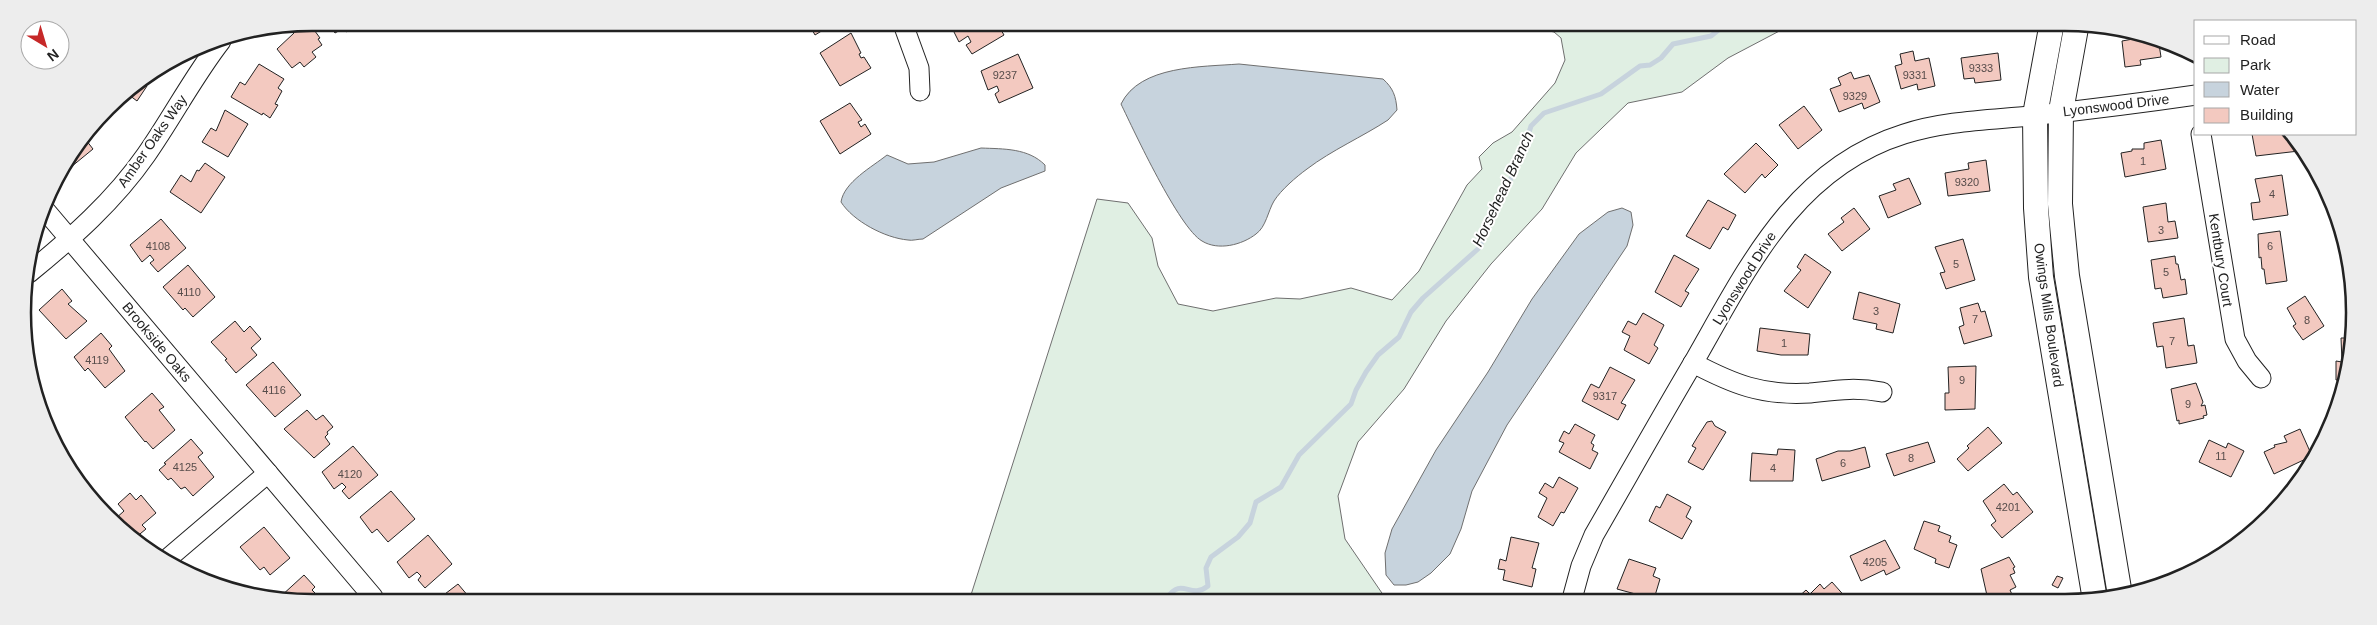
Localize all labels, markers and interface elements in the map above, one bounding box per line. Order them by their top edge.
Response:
north arrow [20,20,70,70]
legend [2194,20,2357,135]
text: Road [2240,31,2276,48]
text: N [44,46,62,65]
text: Park [2240,56,2271,73]
house number: 9333 [1969,62,1993,74]
house number: 9237 [993,69,1017,81]
house number: 9331 [1903,69,1927,81]
text: Water [2240,81,2279,98]
house number: 9329 [1843,90,1867,102]
street label: Lyonswood Drive [2062,91,2170,119]
street label: Amber Oaks Way [114,92,190,190]
text: Building [2240,106,2293,123]
water label: Horsehead Branch [1468,129,1537,249]
house number: 1 [2140,155,2146,167]
house number: 9320 [1955,176,1979,188]
house number: 4 [2269,188,2275,200]
street label: Kentbury Court [2206,212,2236,308]
house number: 3 [2158,224,2164,236]
street label: Lyonswood Drive [1709,228,1779,328]
house number: 4108 [146,240,170,252]
house number: 6 [2267,240,2273,252]
street label: Owings Mills Boulevard [2031,242,2067,388]
house number: 5 [1953,258,1959,270]
house number: 5 [2163,266,2169,278]
house number: 4110 [177,286,201,298]
street label: Brookside Oaks [119,299,195,385]
house number: 3 [1873,305,1879,317]
house number: 7 [1972,313,1978,325]
house number: 8 [2304,314,2310,326]
house number: 7 [2169,335,2175,347]
house number: 1 [1781,337,1787,349]
house number: 4119 [85,354,109,366]
house number: 9 [1959,374,1965,386]
house number: 4116 [262,384,286,396]
house number: 9317 [1593,390,1617,402]
house number: 9 [2185,398,2191,410]
house number: 11 [2215,450,2227,462]
house number: 8 [1908,452,1914,464]
house number: 6 [1840,457,1846,469]
house number: 4125 [173,461,197,473]
house number: 4 [1770,462,1776,474]
house number: 4120 [338,468,362,480]
house number: 4201 [1996,501,2020,513]
house number: 4205 [1863,556,1887,568]

